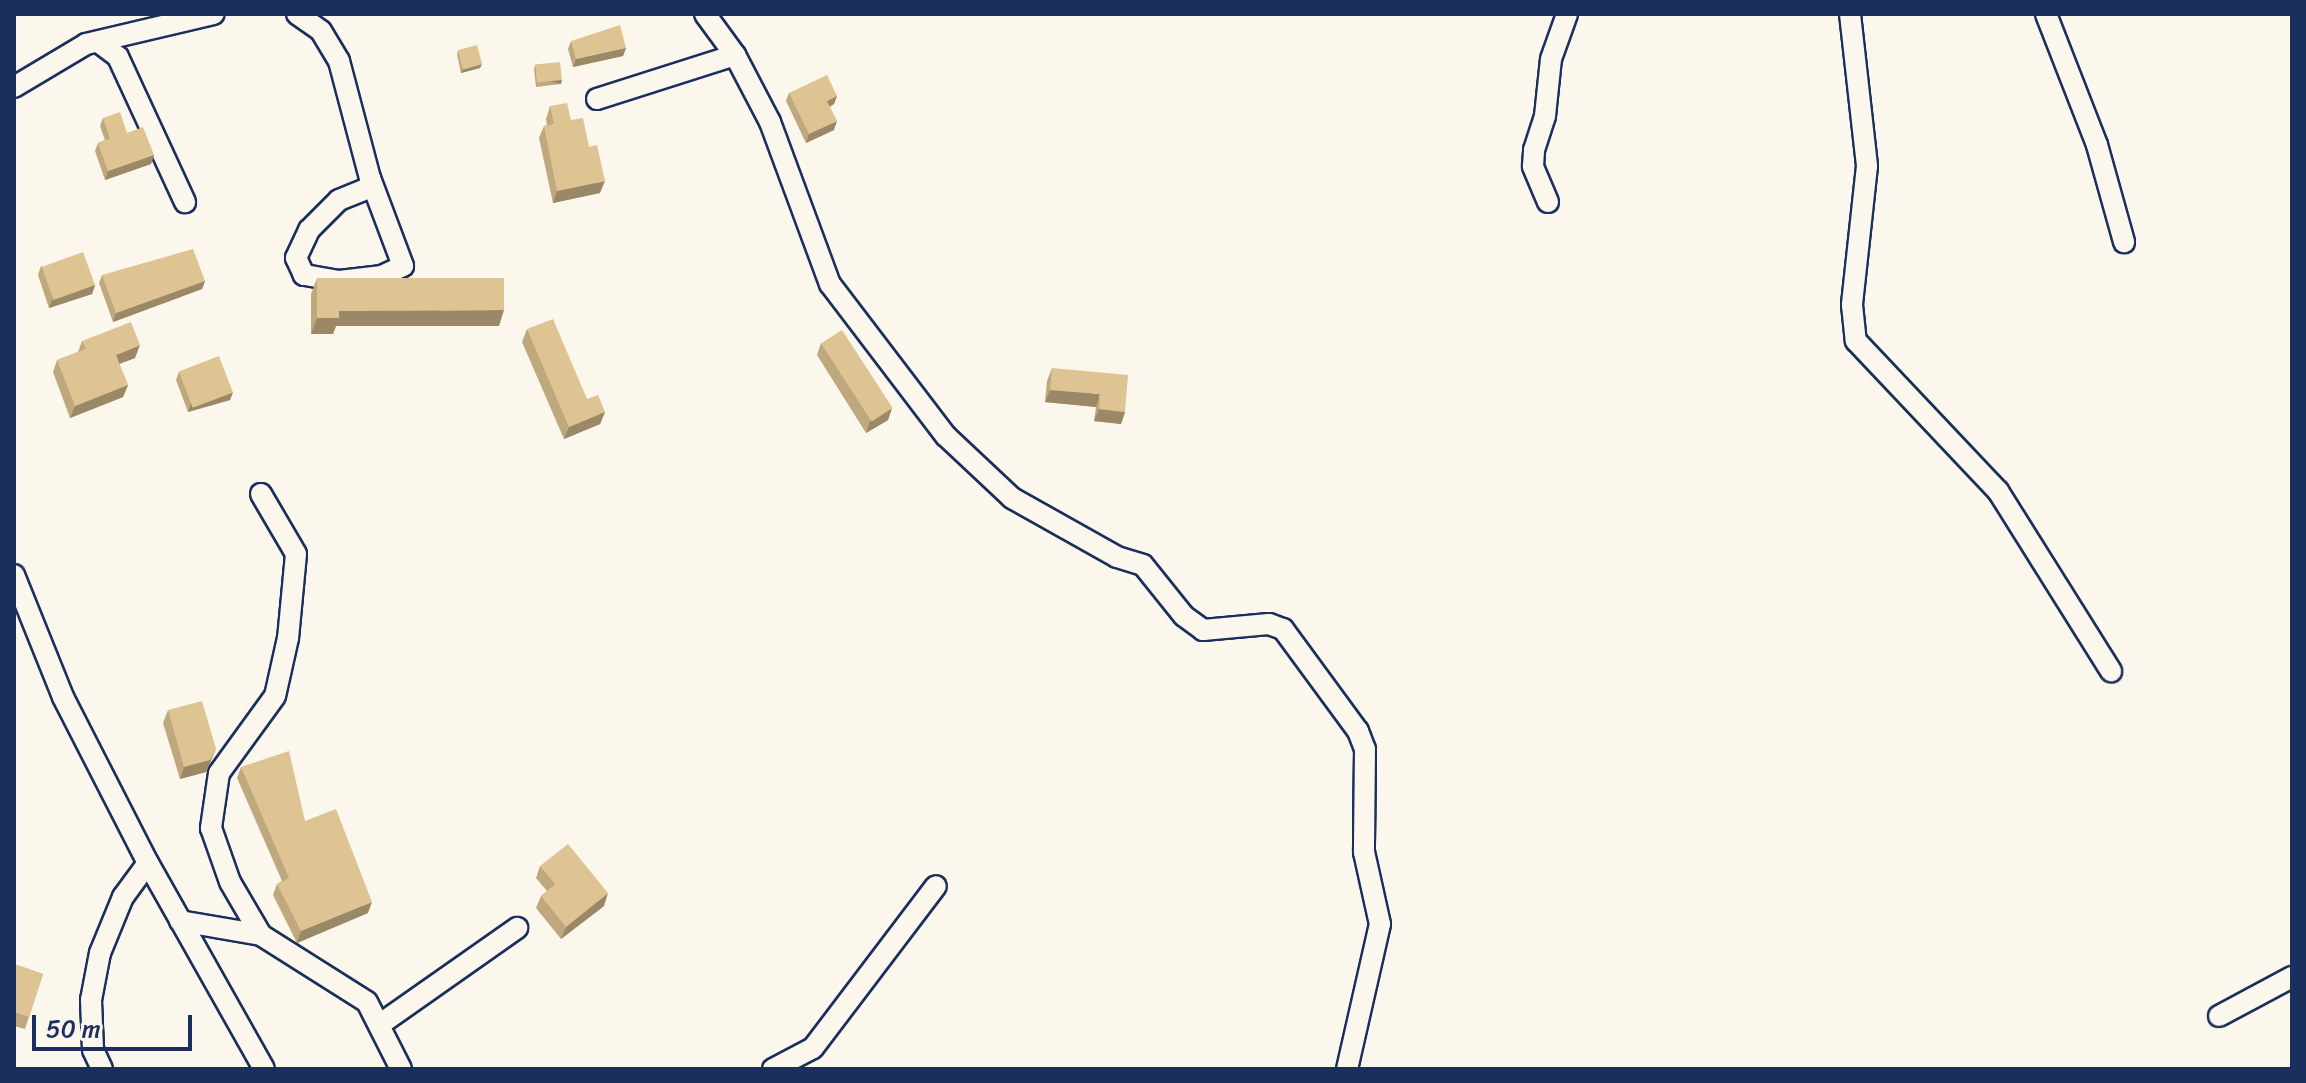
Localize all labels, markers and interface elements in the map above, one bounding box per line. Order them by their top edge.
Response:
scale bar [36,999,196,1049]
text: 50 m [46,1008,101,1050]

